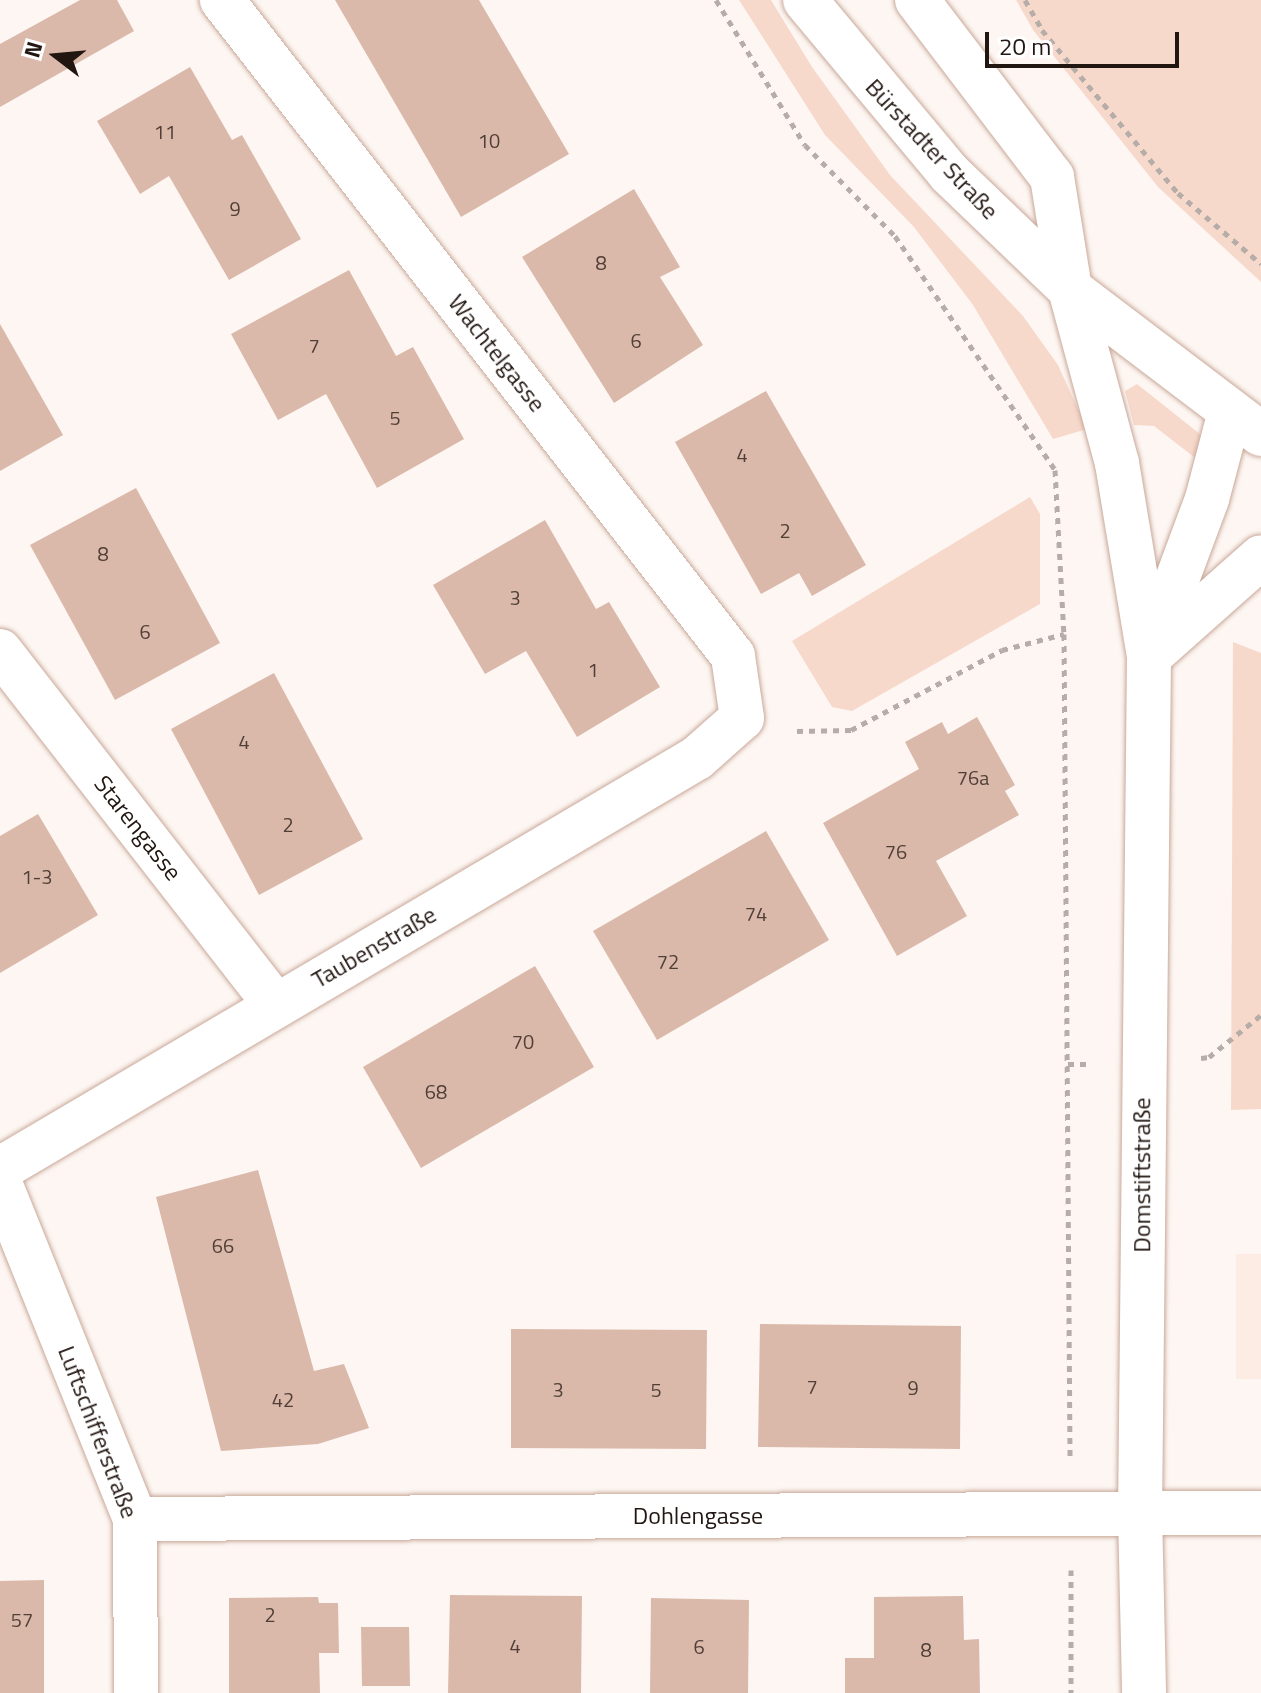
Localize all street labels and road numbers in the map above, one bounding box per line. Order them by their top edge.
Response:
street label: Bürstadter Straße [860,73,1004,225]
street label: Wachtelgasse [442,289,552,417]
street label: Starengasse [88,770,188,886]
street label: Taubenstraße [307,900,441,994]
street label: Domstiftstraße [1128,1097,1156,1253]
street label: Luftschifferstraße [52,1342,144,1522]
street label: Dohlengasse [633,1502,763,1530]

